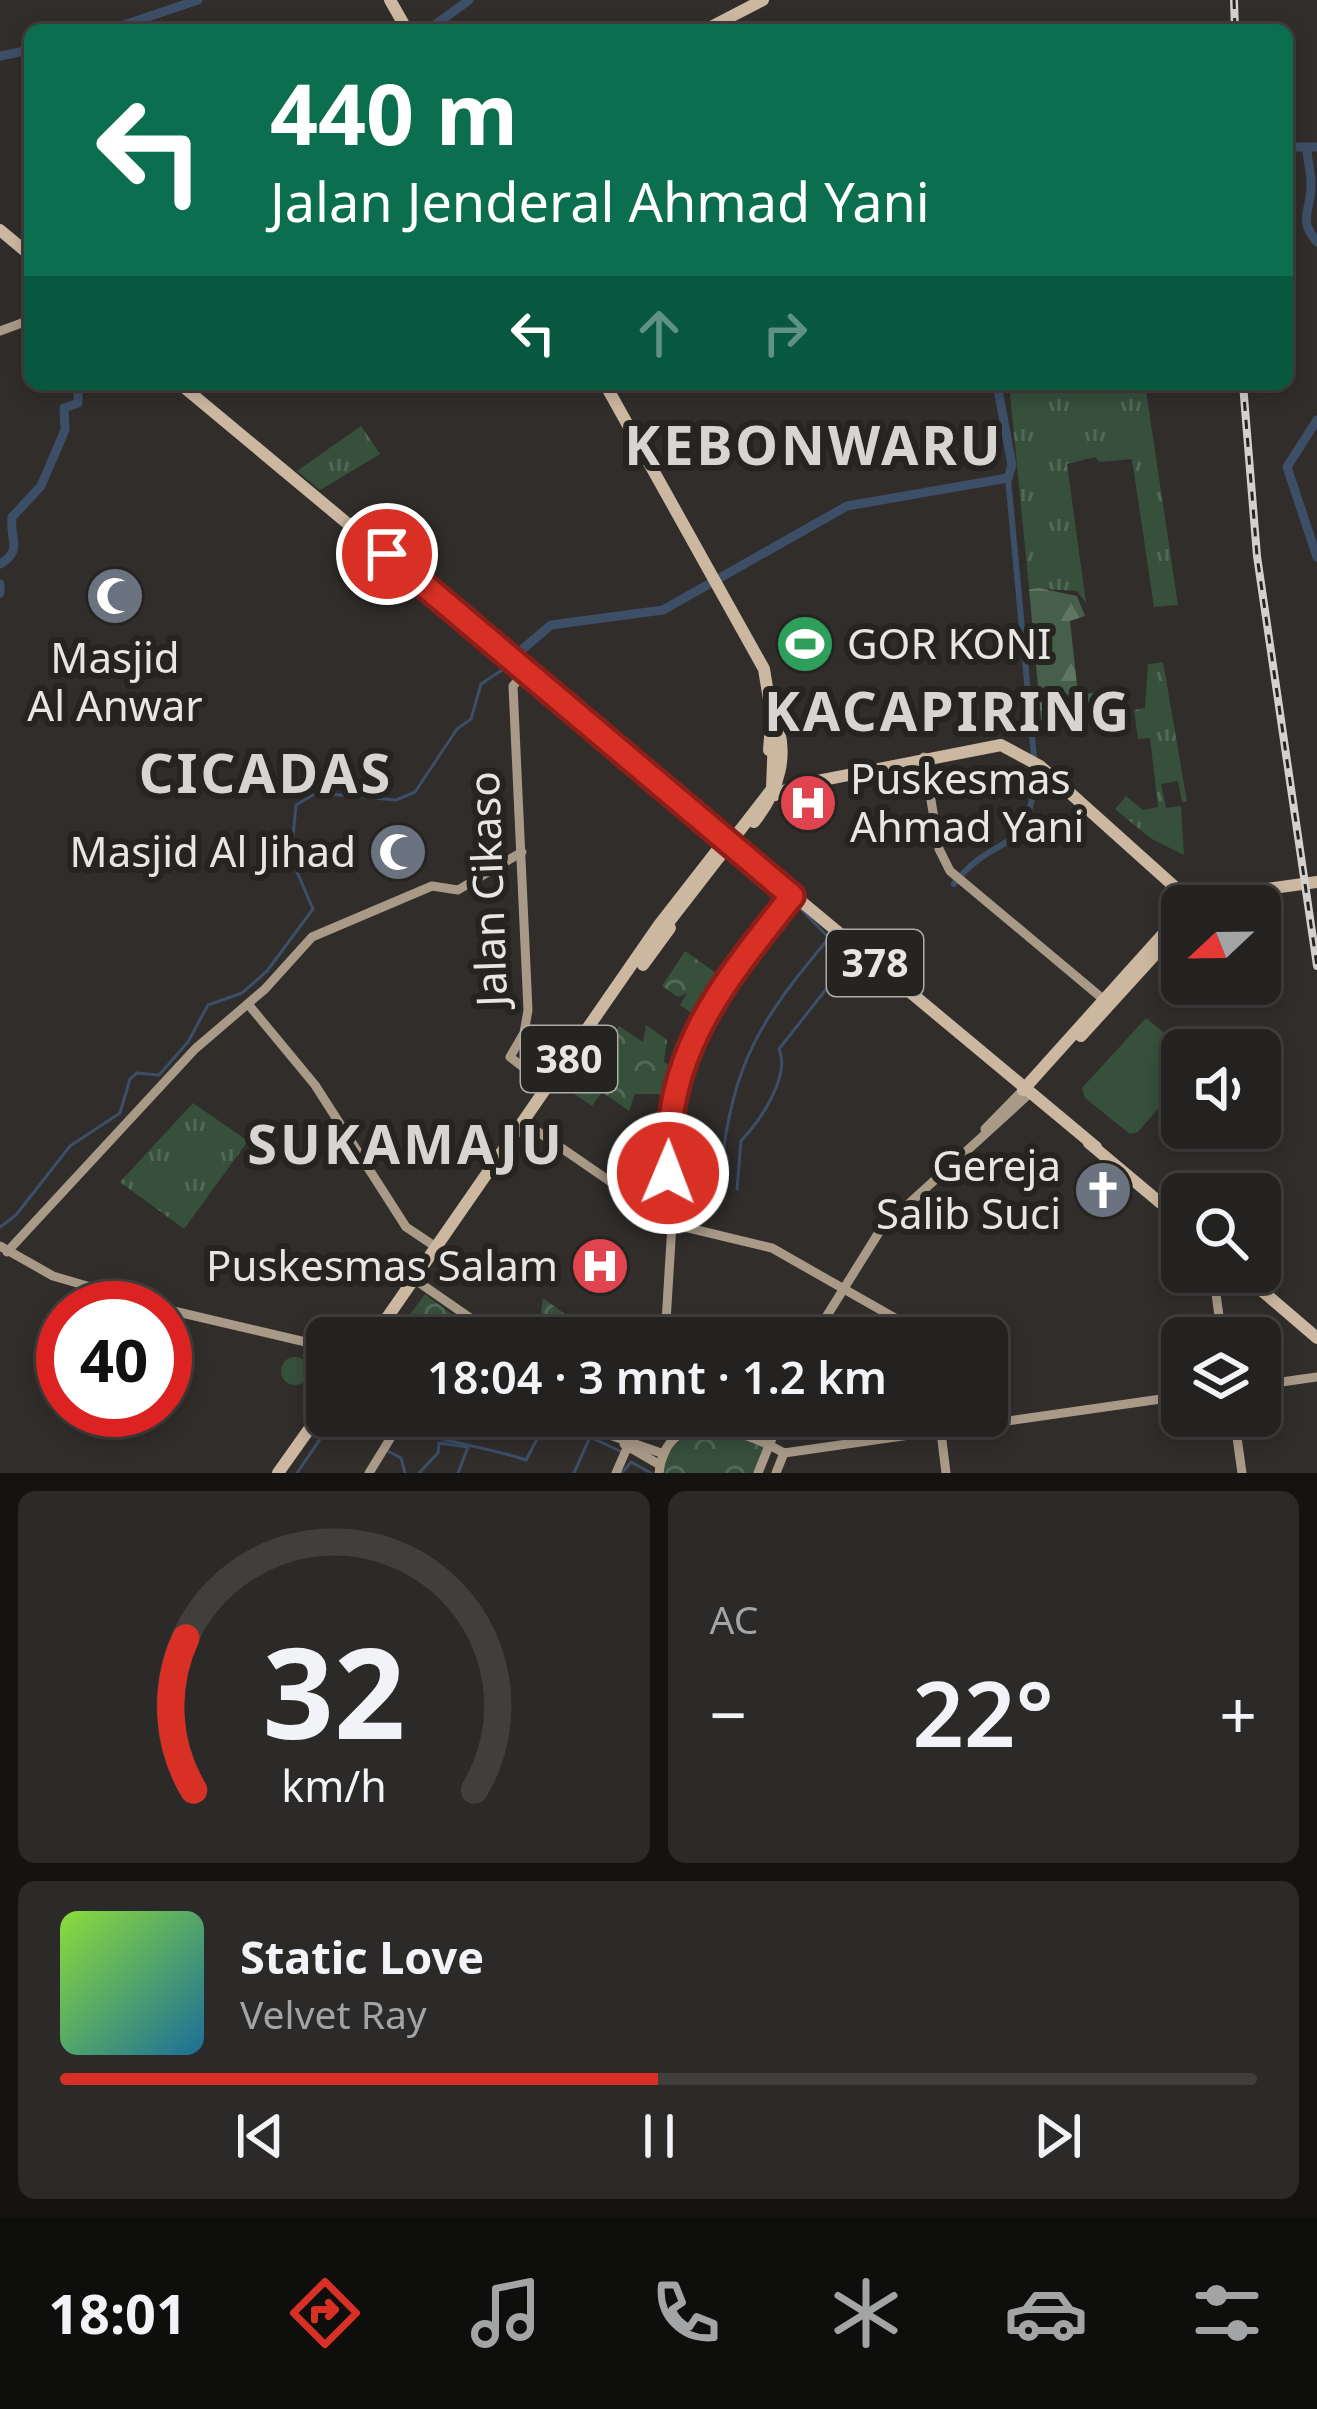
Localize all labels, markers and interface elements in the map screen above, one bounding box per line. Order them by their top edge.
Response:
text: 440 m [270,55,518,170]
icon: left [72,72,228,228]
text: Jalan Jenderal Ahmad Yani [270,164,930,238]
icon: left [500,300,566,366]
icon: ahead [626,300,692,366]
icon: right [752,300,818,366]
district label: KEBONWARU [624,407,1004,481]
pin [336,503,438,605]
icon: arrive [354,521,420,587]
mosque icon: Masjid Al Anwar [84,565,146,627]
sports icon: GOR KONI [774,613,836,675]
place label: GOR KONI [847,614,1052,671]
place label: Masjid Al Anwar [27,628,203,733]
district label: KACAPIRING [764,673,1132,747]
district label: CICADAS [139,735,393,809]
place label: Puskesmas Ahmad Yani [850,749,1084,854]
street label: Jalan Cikaso [454,771,519,1012]
hospital icon: Puskesmas Ahmad Yani [777,772,839,834]
mosque icon: Masjid Al Jihad [367,821,429,883]
place label: Masjid Al Jihad [70,822,356,879]
north arrow [1161,885,1281,1005]
map controls [1161,885,1281,1437]
road number: 378 [827,930,923,996]
road number: 380 [521,1026,617,1092]
button: sound [1161,1029,1281,1149]
district label: SUKAMAJU [247,1106,565,1180]
position arrow [605,1110,731,1236]
place label: Gereja Salib Suci [876,1136,1061,1241]
church icon: Gereja Salib Suci [1072,1159,1134,1221]
button: search [1161,1173,1281,1293]
hospital icon: Puskesmas Salam [569,1235,631,1297]
place label: Puskesmas Salam [206,1236,558,1293]
speed limit sign: 40 [36,1281,192,1437]
button: layers [1161,1317,1281,1437]
text: 18:04 · 3 mnt · 1.2 km [427,1346,887,1407]
text: AC [710,1592,758,1645]
text: 32 [262,1606,405,1776]
text: 22° [913,1651,1054,1773]
text: − [710,1668,747,1758]
text: + [1219,1668,1257,1758]
text: km/h [281,1756,386,1815]
text: Static Love [240,1926,484,1987]
text: Velvet Ray [240,1987,427,2040]
icon: previous [227,2103,293,2169]
icon: pause [626,2103,692,2169]
icon: next [1025,2103,1091,2169]
icon: directions [283,2271,367,2355]
icon: music [464,2271,548,2355]
icon: phone [644,2271,728,2355]
icon: climate [824,2271,908,2355]
icon: car [1004,2271,1088,2355]
icon: filters [1185,2271,1269,2355]
text: 18:01 [48,2276,187,2350]

